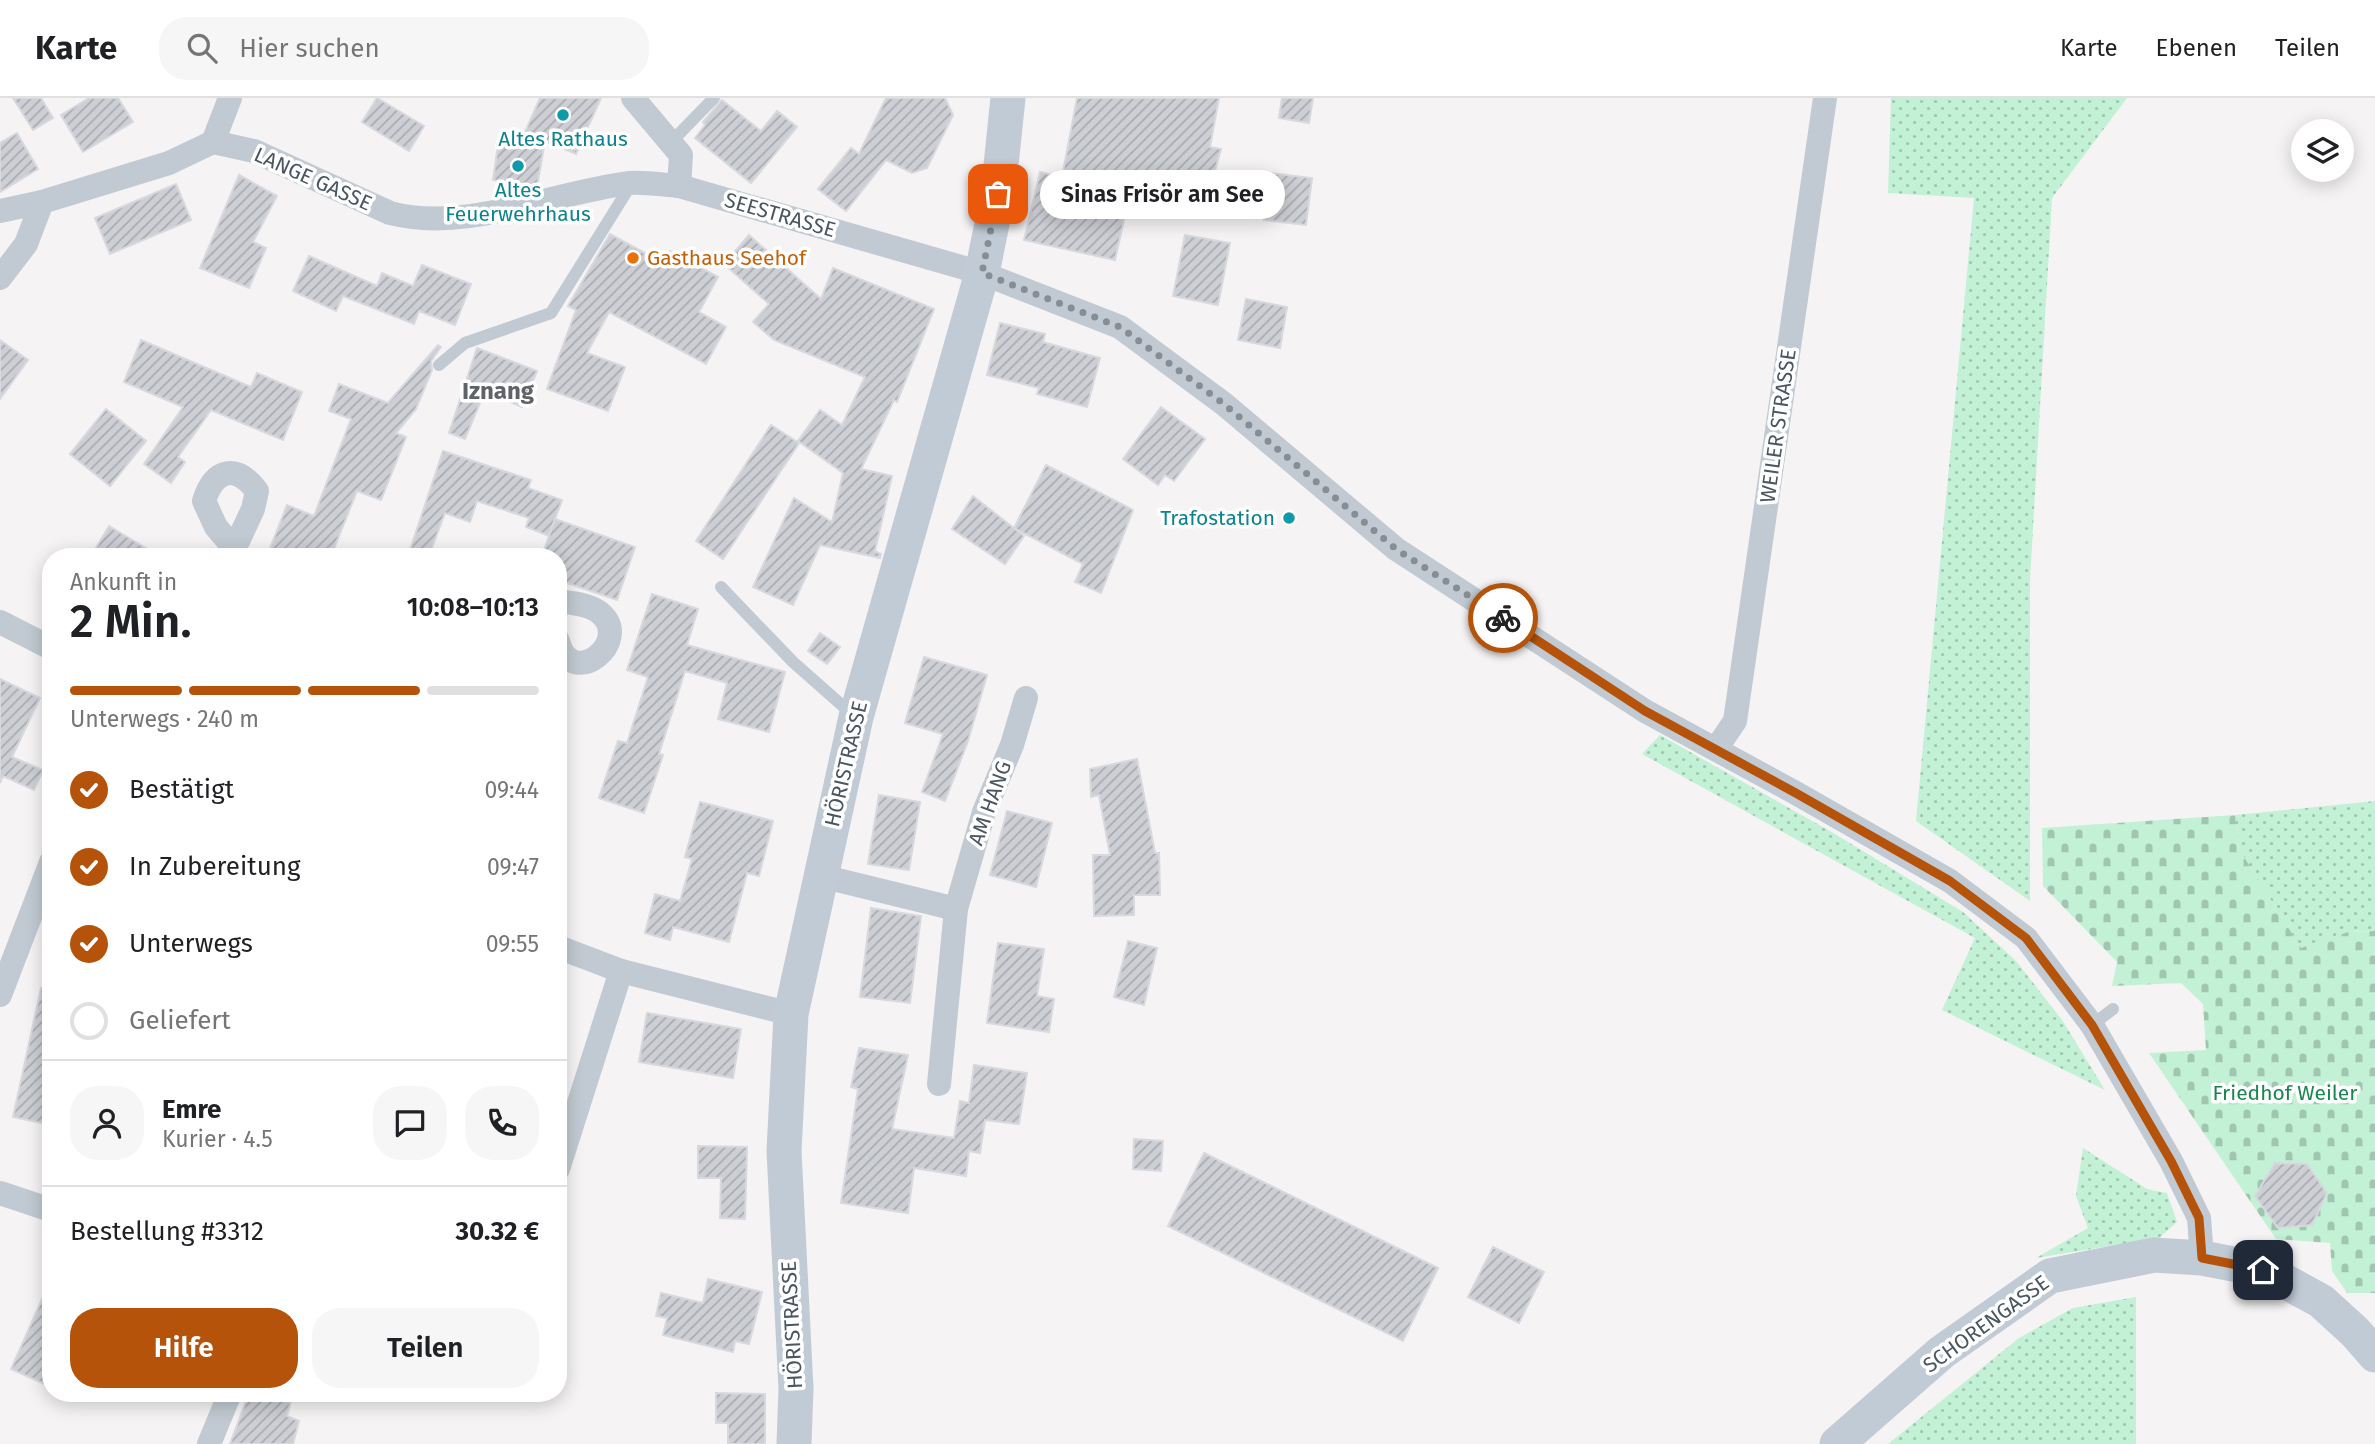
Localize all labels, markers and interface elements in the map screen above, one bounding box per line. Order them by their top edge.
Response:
search box [159,17,649,80]
text: Karte [35,28,117,68]
icon: search [183,29,221,67]
text: Hier suchen [239,33,380,64]
text: Karte [2060,34,2118,62]
text: Ebenen [2156,34,2237,62]
text: Teilen [2275,34,2340,62]
marker: Altes Rathaus [555,107,571,123]
map controls [2291,119,2354,182]
button: layers [2291,119,2354,182]
place label: Altes Rathaus [498,126,628,152]
street label: LANGE GASSE [250,141,376,217]
marker: Altes Feuerwehrhaus [510,158,526,174]
pin [968,164,1028,224]
callout: Sinas Frisör am See [1040,170,1285,218]
icon: bag [979,175,1017,213]
place label: Altes Feuerwehrhaus [445,177,591,227]
text: Sinas Frisör am See [1061,180,1264,208]
street label: SEESTRASSE [722,187,838,243]
place label: Gasthaus Seehof [647,245,808,271]
marker: Gasthaus Seehof [625,250,641,266]
street label: WEILER STRASSE [1754,347,1802,505]
district label: Iznang [462,377,535,405]
place label: Trafostation [1160,505,1275,531]
marker: Trafostation [1281,510,1297,526]
text: Ankunft in [70,568,177,596]
courier [1468,583,1538,653]
text: 10:08–10:13 [407,592,539,623]
text: 2 Min. [70,594,192,649]
icon: bike [1484,599,1522,637]
street label: HÖRISTRASSE [819,699,873,829]
text: Unterwegs · 240 m [70,705,259,733]
street label: AM HANG [963,757,1017,849]
icon: check [70,771,108,809]
text: Bestätigt [129,774,234,805]
text: 09:44 [484,776,539,804]
icon: check [70,848,108,886]
text: In Zubereitung [129,851,301,882]
text: 09:47 [487,853,539,881]
icon: check [70,925,108,963]
text: Unterwegs [129,928,253,959]
text: 09:55 [486,930,539,958]
text: Geliefert [129,1005,231,1036]
park label: Friedhof Weiler [2213,1080,2357,1106]
button: person [70,1086,144,1160]
button: chat [373,1086,447,1160]
button: phone [465,1086,539,1160]
text: Emre [162,1094,221,1125]
text: Kurier · 4.5 [162,1125,273,1153]
text: Bestellung #3312 [70,1216,264,1247]
text: 30.32 € [455,1216,539,1247]
pin [2233,1240,2293,1300]
icon: home [2244,1251,2282,1289]
street label: HÖRISTRASSE [776,1260,808,1390]
street label: SCHORENGASSE [1918,1270,2054,1378]
button: Hilfe [70,1308,298,1388]
button: Teilen [312,1308,539,1388]

